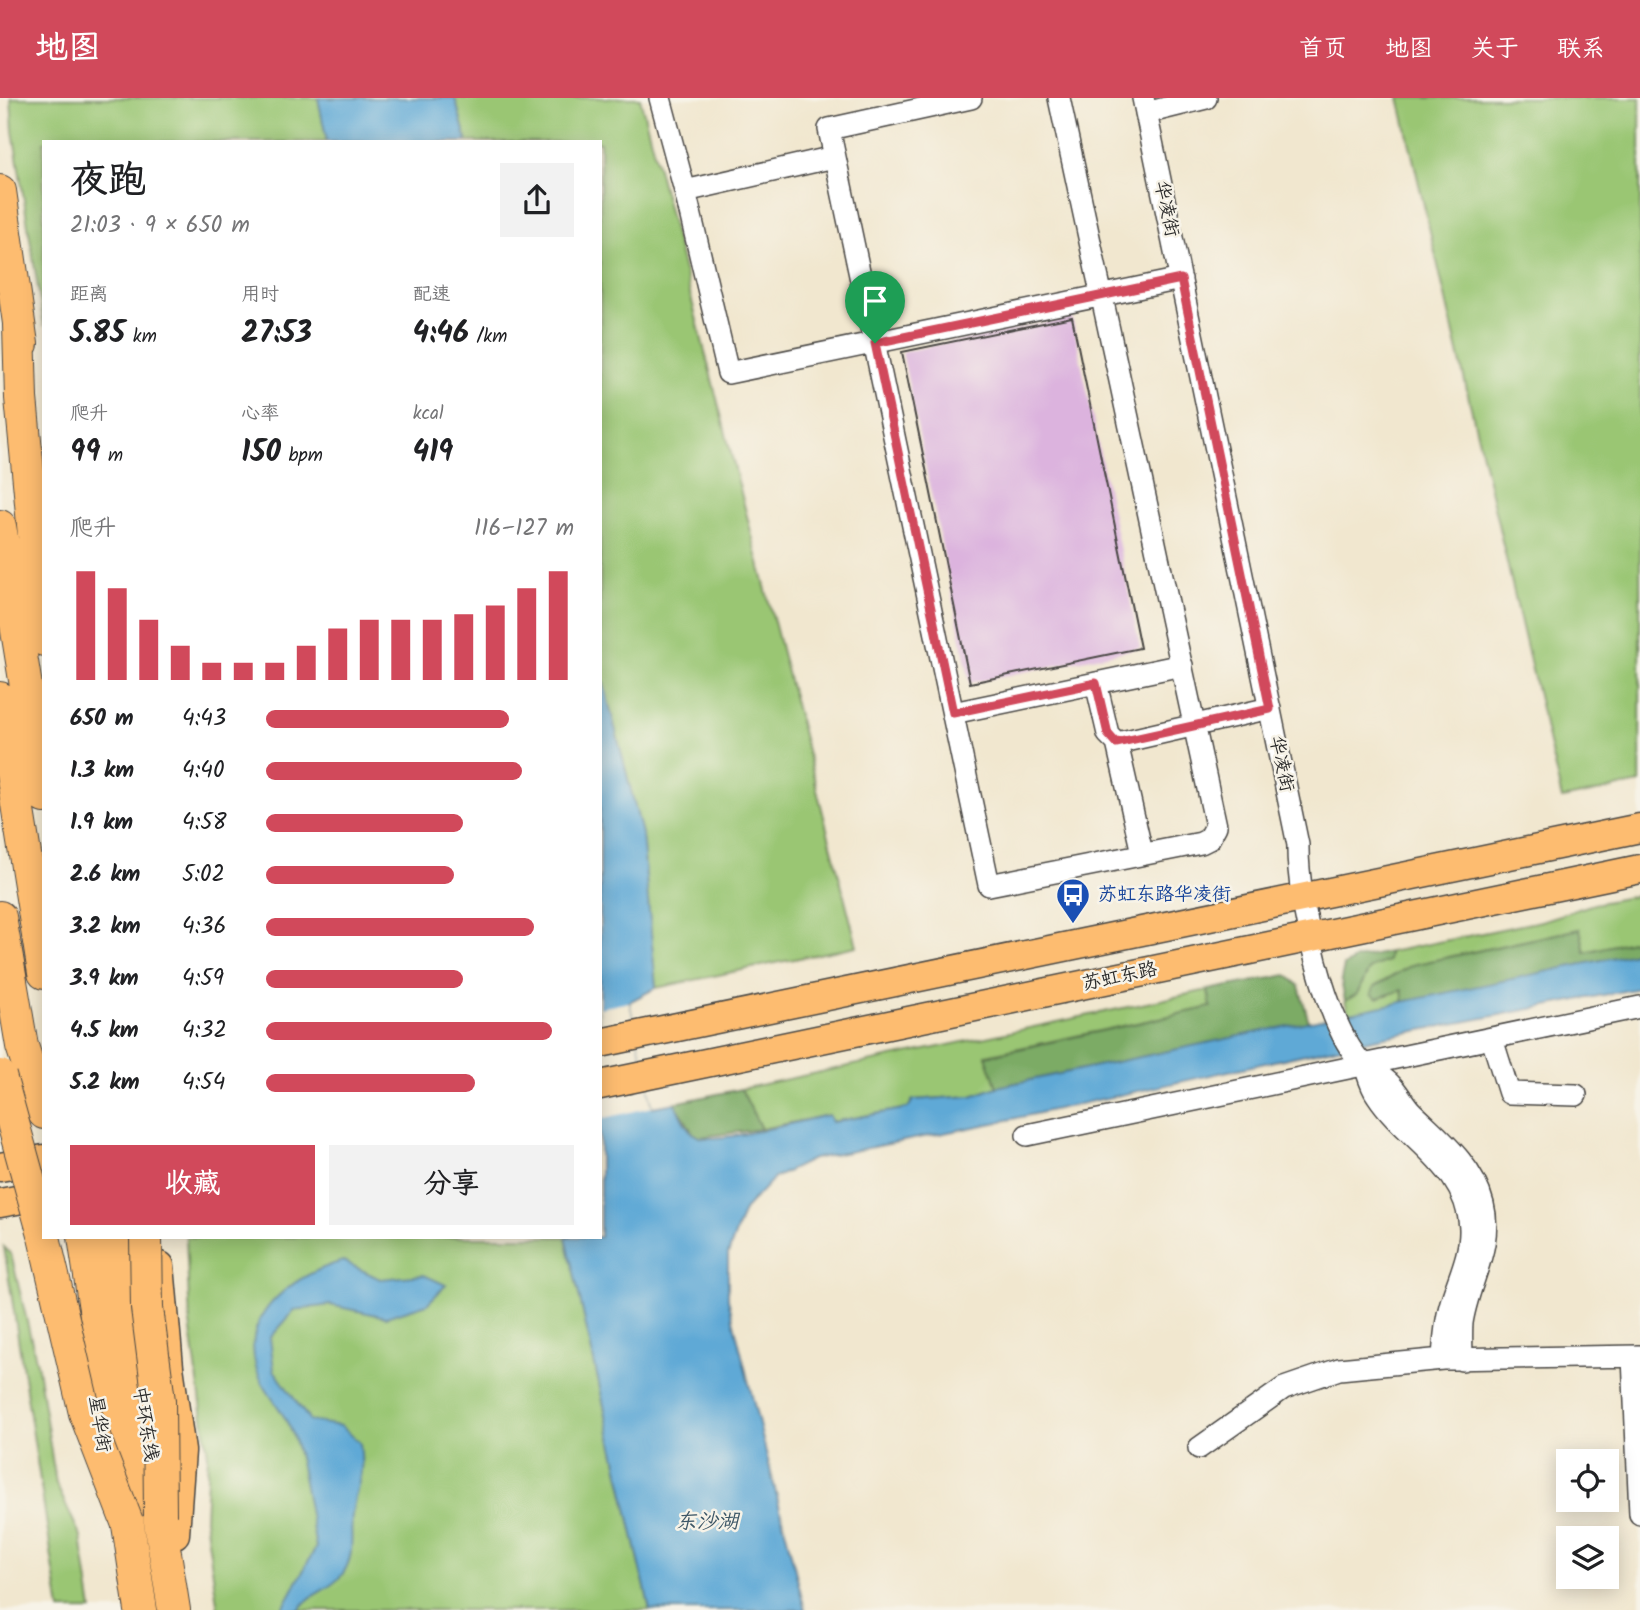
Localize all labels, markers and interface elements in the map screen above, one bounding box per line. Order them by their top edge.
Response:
text: 地图 [35,23,101,76]
text: 首页 [1299,30,1347,69]
text: 地图 [1385,30,1433,69]
text: 关于 [1471,30,1519,69]
text: 联系 [1557,30,1605,69]
text: 夜跑 [70,152,146,212]
button: share [500,163,574,237]
street label: 华凌街 [1145,178,1187,240]
text: 21:03 · 9 × 650 m [70,208,250,244]
pin [845,271,905,343]
text: 距离 [70,280,108,310]
text: 用时 [241,280,279,310]
text: 配速 [413,280,451,310]
icon: arrive [856,282,894,320]
text: 5.85 [70,310,125,358]
text: 27:53 [241,310,312,358]
text: 4:46 [413,310,469,358]
text: km [125,322,157,352]
text: /km [469,322,507,352]
text: 爬升 [70,399,108,429]
text: 心率 [241,399,279,429]
text: kcal [413,399,444,429]
text: 99 [70,429,100,477]
text: 150 [241,429,281,477]
text: 419 [413,429,453,477]
text: m [100,441,123,471]
text: bpm [281,441,323,471]
text: 爬升 [70,511,116,547]
text: 116–127 m [474,511,574,547]
text: 650 m [70,701,134,737]
text: 4:43 [182,701,226,737]
street label: 华凌街 [1260,733,1302,795]
text: 1.3 km [70,753,134,789]
text: 4:40 [182,753,225,789]
text: 1.9 km [70,805,133,841]
text: 4:58 [182,805,227,841]
text: 2.6 km [70,857,140,893]
text: 5:02 [182,857,225,893]
bus stop icon: 苏虹东路华凌街 [1054,876,1092,925]
place label: 苏虹东路华凌街 [1098,880,1231,910]
text: 3.2 km [70,909,140,945]
text: 4:36 [182,909,226,945]
street label: 苏虹东路 [1080,954,1160,1000]
text: 3.9 km [70,961,139,997]
text: 4:59 [182,961,224,997]
text: 4.5 km [70,1013,139,1049]
text: 4:32 [182,1013,227,1049]
text: 5.2 km [70,1065,140,1101]
text: 4:54 [182,1065,225,1101]
button: 收藏 [70,1145,315,1225]
button: 分享 [329,1145,574,1225]
street label: 中环东线 [124,1384,166,1464]
street label: 星华街 [80,1393,118,1455]
map controls [1556,1449,1619,1589]
button: locate [1556,1449,1619,1512]
water label: 东沙湖 [676,1506,740,1539]
button: layers [1556,1526,1619,1589]

